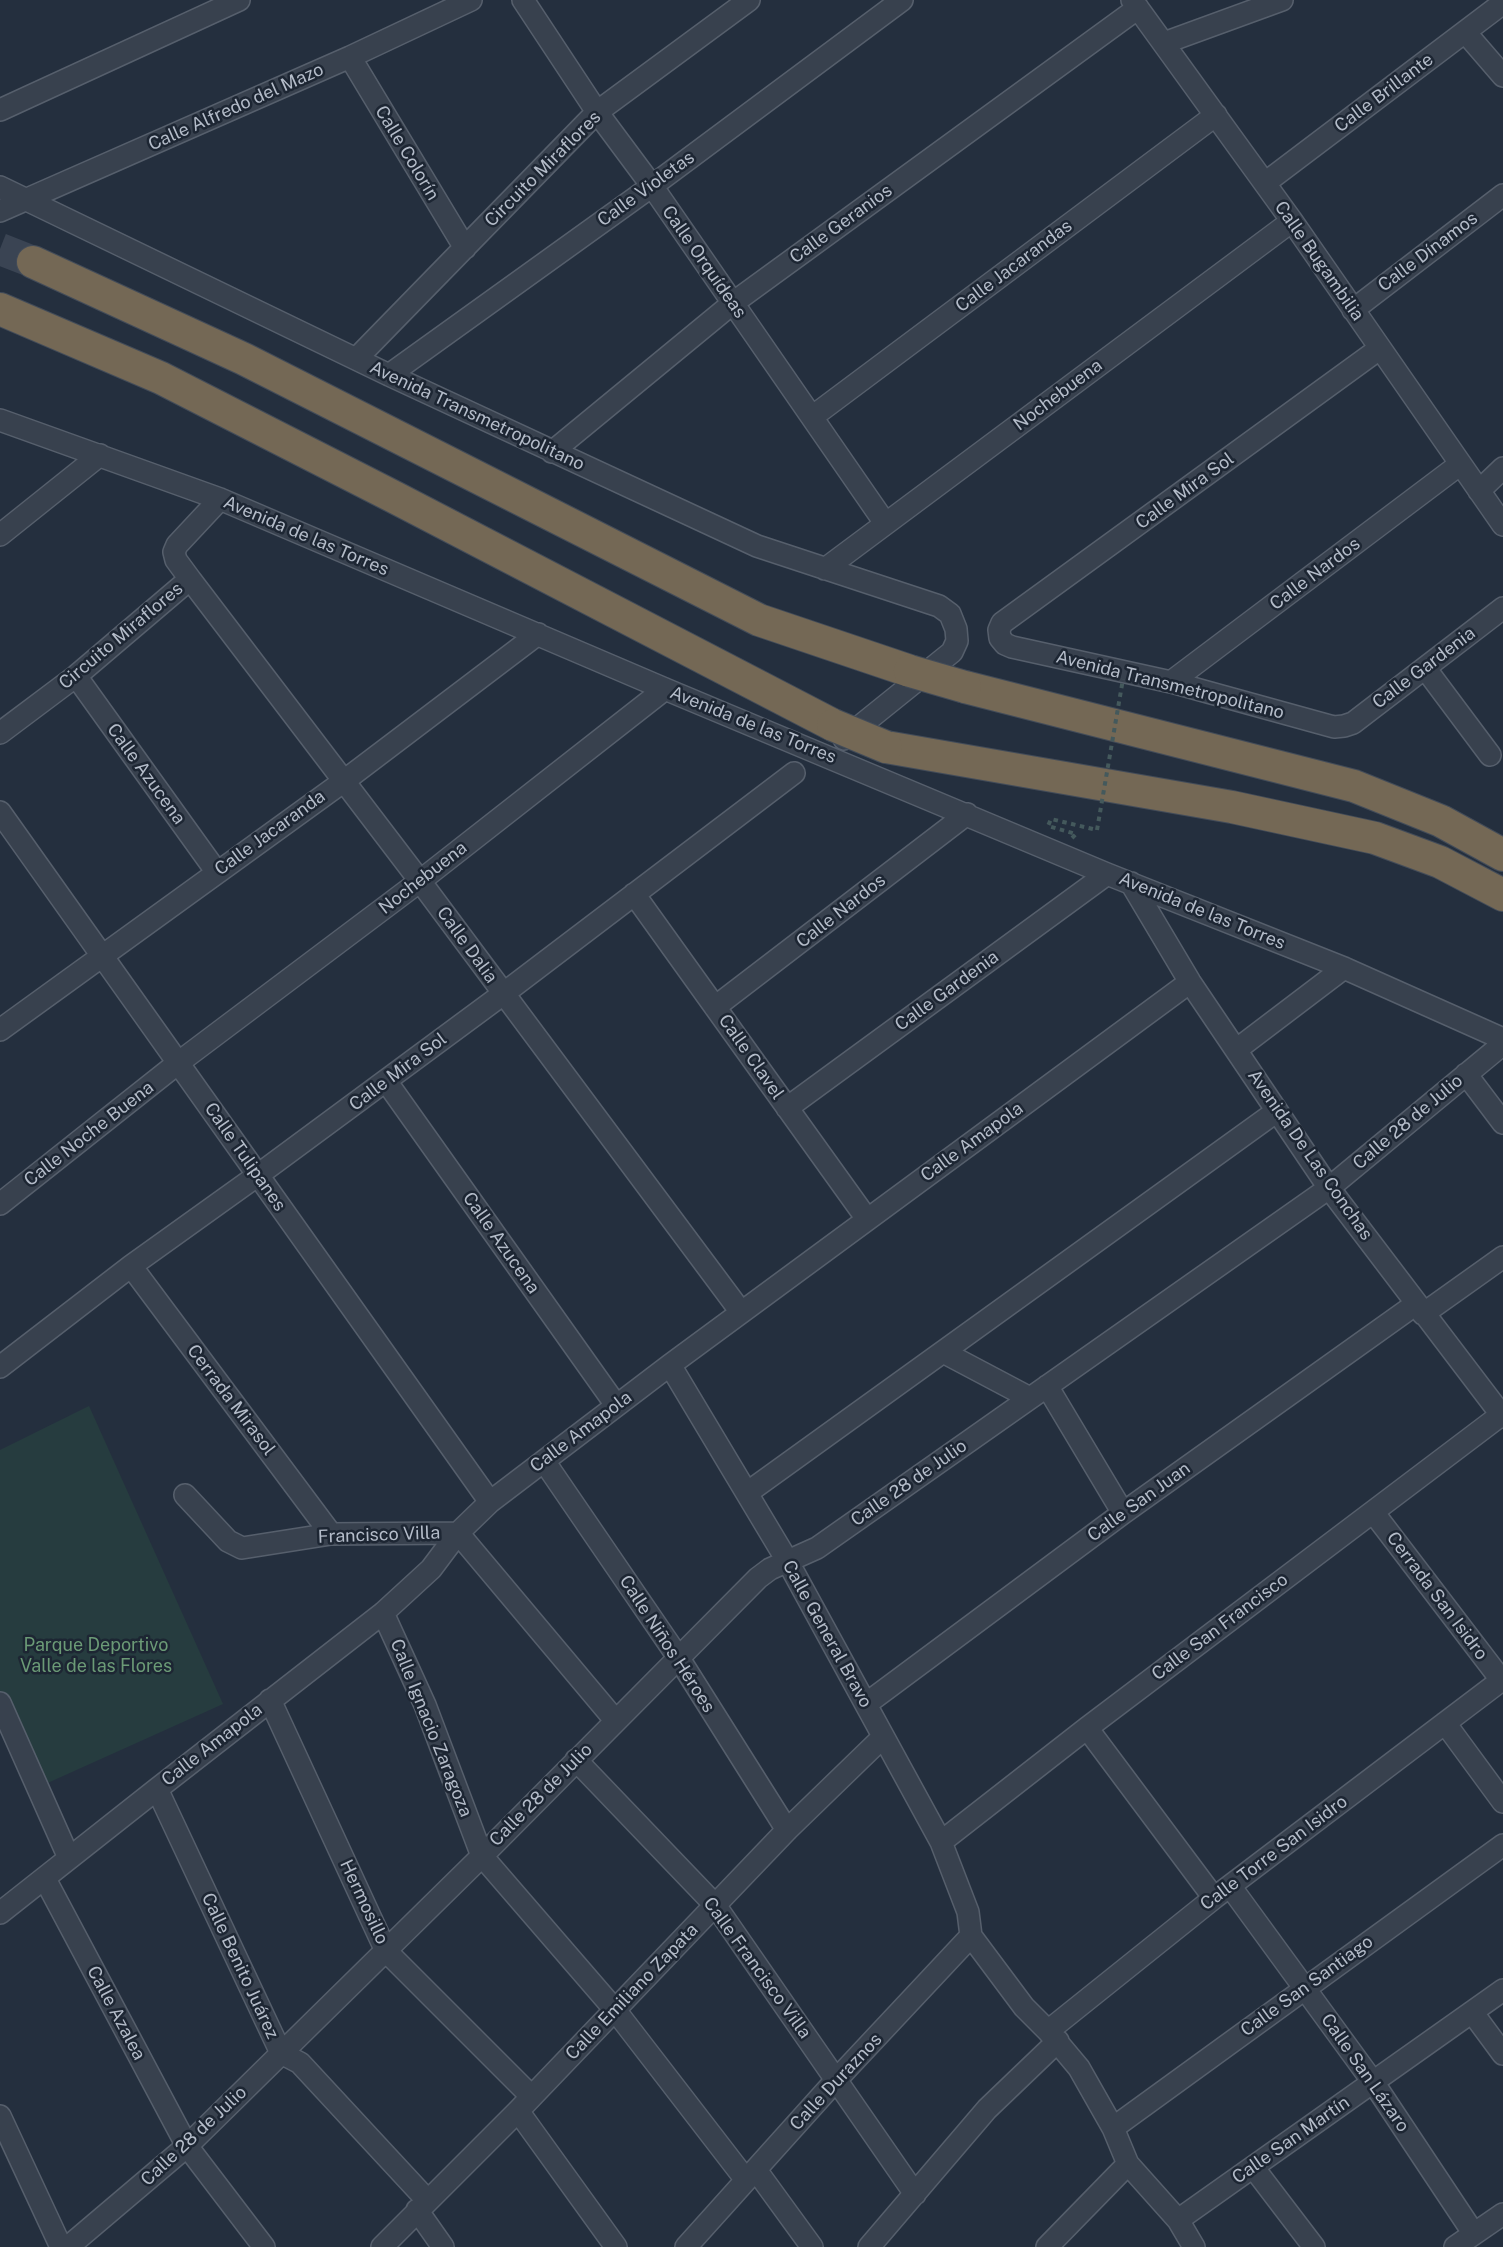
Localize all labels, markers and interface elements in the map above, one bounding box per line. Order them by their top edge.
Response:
street label: Calle Brillante [1330,49,1438,137]
street label: Calle Alfredo del Mazo [145,59,327,155]
street label: Calle Colorín [370,102,444,204]
street label: Circuito Miraflores [480,106,606,232]
street label: Calle Violetas [593,147,699,231]
street label: Calle Geranios [786,180,896,268]
street label: Calle Bugambilia [1270,197,1368,325]
street label: Calle Orquídeas [657,202,751,322]
street label: Calle Dínamos [1374,208,1482,296]
street label: Calle Jacarandas [951,215,1077,317]
street label: Nochebuena [1009,355,1107,435]
street label: Avenida Transmetropolitano [366,357,588,475]
street label: Calle Mira Sol [1132,448,1238,534]
street label: Avenida de las Torres [220,491,392,581]
street label: Calle Nardos [1266,533,1364,615]
street label: Circuito Miraflores [55,578,187,694]
street label: Calle Gardenia [1368,622,1480,714]
street label: Avenida Transmetropolitano [1054,646,1286,724]
street label: Avenida de las Torres [667,682,839,768]
street label: Calle Azucena [102,719,190,829]
street label: Calle Jacaranda [211,786,329,880]
street label: Nochebuena [375,837,471,919]
street label: Avenida de las Torres [1116,868,1288,954]
street label: Calle Nardos [792,869,890,953]
street label: Calle Dalia [432,903,502,987]
street label: Calle Gardenia [891,946,1003,1036]
street label: Calle Clavel [714,1010,788,1104]
street label: Calle Mira Sol [345,1028,451,1116]
street label: Avenida De Las Conchas [1243,1066,1377,1244]
street label: Calle 28 de Julio [1349,1070,1467,1174]
street label: Calle Noche Buena [20,1077,158,1191]
street label: Calle Amapola [917,1098,1027,1186]
street label: Calle Tulipanes [200,1099,290,1215]
street label: Calle Azucena [458,1188,544,1298]
street label: Cerrada Mirasol [182,1340,280,1460]
street label: Calle Amapola [526,1387,636,1477]
street label: Calle 28 de Julio [847,1435,971,1531]
street label: Calle San Juan [1084,1458,1194,1546]
street label: Francisco Villa [317,1522,441,1548]
street label: Cerrada San Isidro [1382,1528,1492,1664]
street label: Calle General Bravo [778,1557,876,1711]
street label: Calle San Francisco [1148,1569,1292,1685]
street label: Calle Niños Héroes [615,1571,719,1717]
park label: Parque Deportivo Valle de las Flores [20,1634,172,1676]
street label: Calle Ignacio Zaragoza [385,1636,477,1820]
street label: Calle Amapola [157,1699,267,1791]
street label: Calle 28 de Julio [485,1739,597,1851]
street label: Calle Torre San Isidro [1196,1791,1352,1915]
street label: Hermosillo [335,1856,393,1948]
street label: Calle Benito Juárez [197,1890,283,2042]
street label: Calle Francisco Villa [698,1893,816,2043]
street label: Calle Emiliano Zapata [561,1919,703,2065]
street label: Calle San Santiago [1237,1931,1377,2041]
street label: Calle Azalea [82,1962,150,2064]
street label: Calle San Lázaro [1316,2010,1414,2136]
street label: Calle Duraznos [786,2029,886,2135]
street label: Calle 28 de Julio [137,2082,251,2190]
street label: Calle San Martín [1228,2092,1354,2188]

